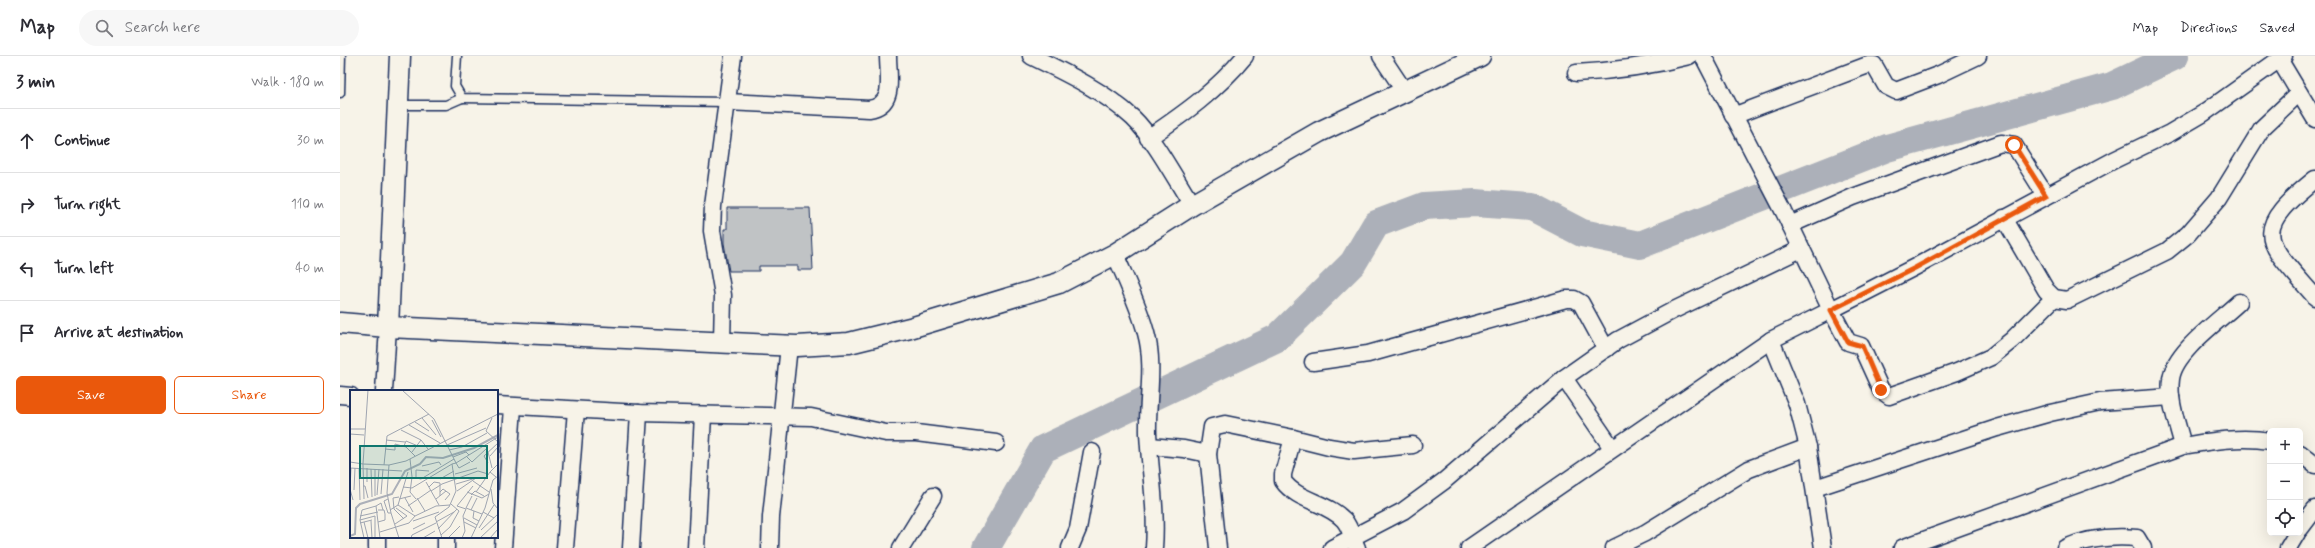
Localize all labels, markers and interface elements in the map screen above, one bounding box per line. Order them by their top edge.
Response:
search box [79,10,359,46]
text: Map [20,15,55,40]
icon: search [93,17,115,39]
text: Search here [125,18,200,38]
text: Map [2132,19,2158,37]
text: Directions [2180,19,2238,37]
text: Saved [2260,19,2295,37]
text: 3 min [16,71,55,93]
text: Walk · 180 m [251,74,324,91]
icon: ahead [16,130,38,152]
text: Continue [54,131,110,151]
text: 30 m [297,132,324,149]
route start [2005,136,2023,154]
icon: right [16,194,38,216]
text: Turn right [54,195,121,215]
text: 110 m [291,196,324,213]
icon: left [16,258,38,280]
text: Turn left [54,259,114,279]
text: 40 m [295,260,324,277]
icon: arrive [16,322,38,344]
text: Arrive at destination [54,323,183,343]
button: Save [16,376,166,414]
button: Share [174,376,324,414]
route end [1872,381,1890,399]
inset map [350,390,498,538]
map controls [2267,428,2303,536]
button: + [2267,428,2303,464]
button: − [2267,464,2303,500]
button: locate [2267,500,2303,536]

